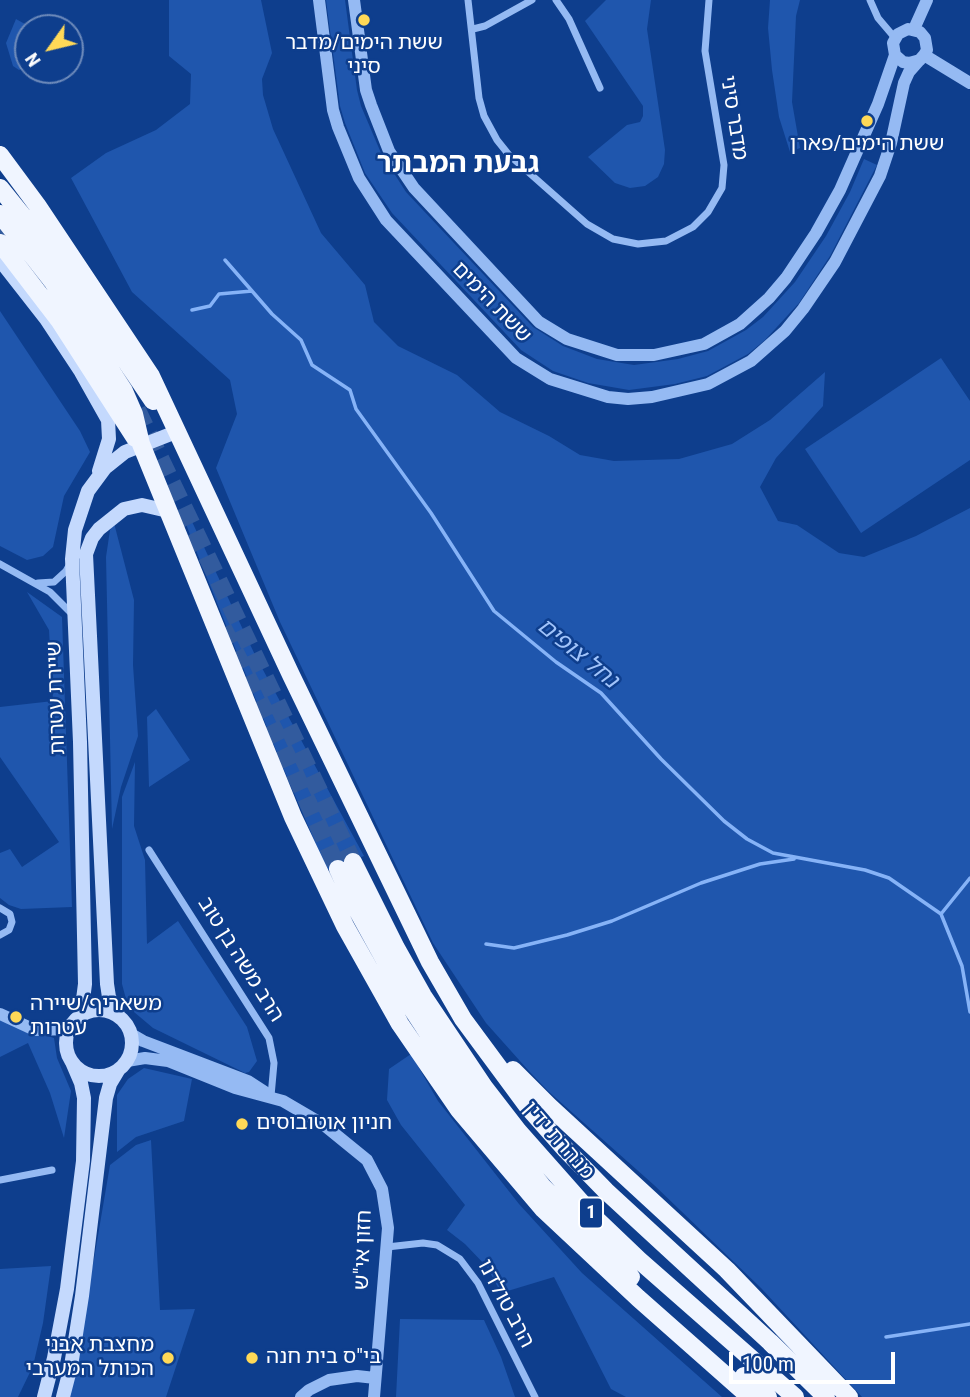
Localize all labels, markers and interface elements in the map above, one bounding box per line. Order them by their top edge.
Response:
marker: ששת הימים/מדבר סיני [356,12,372,28]
north arrow [14,14,84,84]
place label: ששת הימים/מדבר סיני [285,31,443,81]
text: N [20,49,46,71]
street label: מדבר סיני [714,74,752,162]
marker: ששת הימים/פארן [859,113,875,129]
place label: ששת הימים/פארן [790,132,944,158]
district label: גבעת המבתר [377,148,539,182]
street label: ששת הימים [446,257,536,349]
water label: נחל צופים [531,613,623,695]
street label: שיירת עטרות [42,641,72,755]
street label: הרב משה בן טוב [192,893,288,1027]
place label: משאריף/שיירה עטרות [30,992,162,1042]
marker: משאריף/שיירה עטרות [8,1009,24,1025]
street label: מנהרת ידין [517,1097,599,1185]
place label: חניון אוטובוסים [256,1111,392,1137]
marker: חניון אוטובוסים [234,1116,250,1132]
road number: 1 [579,1198,603,1228]
street label: חזון אי"ש [350,1210,378,1290]
street label: הרב טולדנו [471,1256,539,1352]
place label: מחצבת אבני הכותל המערבי [26,1333,154,1383]
scale bar [732,1338,898,1382]
place label: בי"ס בית חנה [266,1345,381,1371]
marker: מחצבת אבני הכותל המערבי [160,1350,176,1366]
marker: בי"ס בית חנה [244,1350,260,1366]
text: 100 m [742,1352,794,1376]

